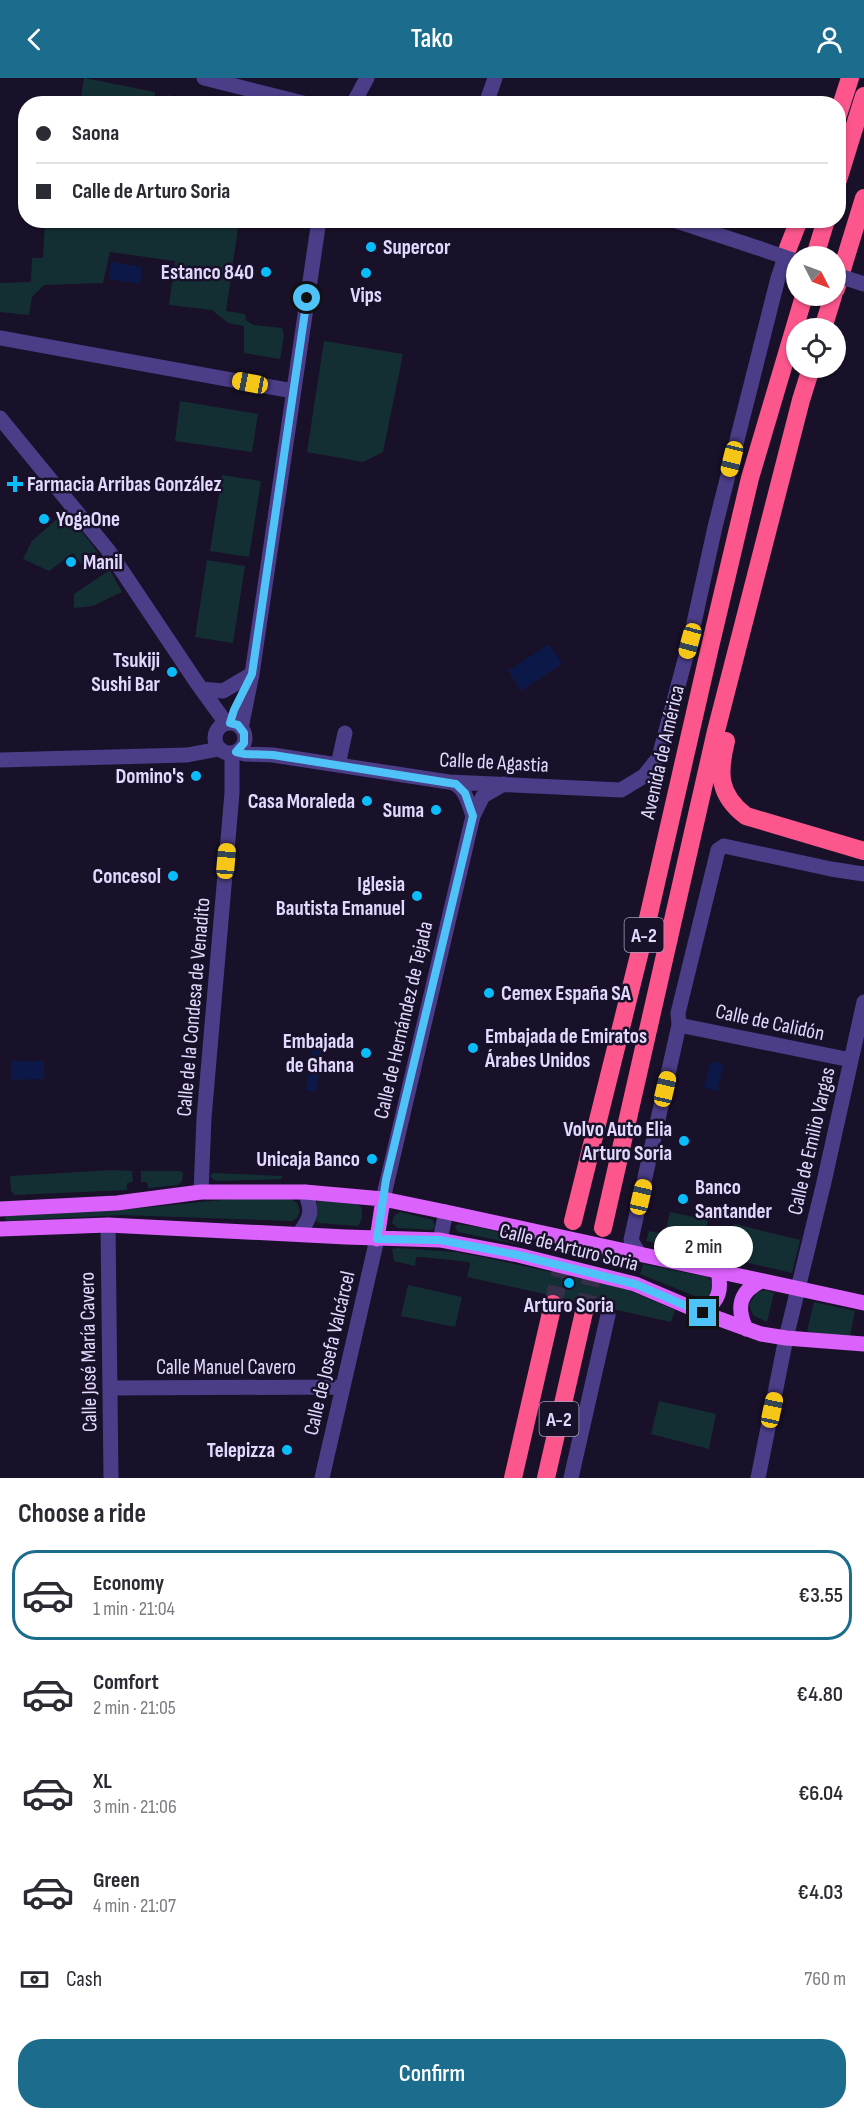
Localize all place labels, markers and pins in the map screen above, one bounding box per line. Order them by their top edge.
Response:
place label: Supercor [383,235,451,260]
marker: Supercor [364,240,378,254]
place label: Estanco 840 [161,260,254,285]
marker: Estanco 840 [259,265,273,279]
marker: Vips [359,266,373,280]
place label: Vips [350,283,382,308]
place label: Farmacia Arribas González [27,472,222,497]
marker: Farmacia Arribas González [8,477,22,491]
place label: YogaOne [56,507,120,532]
marker: YogaOne [37,512,51,526]
place label: Manil [83,550,123,575]
marker: Manil [64,555,78,569]
place label: Tsukiji Sushi Bar [91,648,160,697]
marker: Tsukiji Sushi Bar [165,665,179,679]
place label: Domino's [115,764,184,789]
marker: Domino's [189,769,203,783]
place label: Casa Moraleda [248,789,355,814]
marker: Casa Moraleda [360,794,374,808]
place label: Suma [383,798,424,823]
marker: Suma [429,803,443,817]
place label: Concesol [93,864,161,889]
marker: Concesol [166,869,180,883]
place label: Iglesia Bautista Emanuel [276,872,405,921]
marker: Iglesia Bautista Emanuel [410,889,424,903]
place label: Cemex España SA [501,981,632,1006]
marker: Cemex España SA [482,986,496,1000]
place label: Embajada de Emiratos Árabes Unidos [484,1024,647,1073]
place label: Embajada de Ghana [283,1029,354,1078]
marker: Embajada de Emiratos Árabes Unidos [466,1041,480,1055]
marker: Embajada de Ghana [359,1046,373,1060]
place label: Volvo Auto Elia Arturo Soria [563,1117,672,1166]
marker: Volvo Auto Elia Arturo Soria [677,1134,691,1148]
place label: Unicaja Banco [256,1147,360,1172]
marker: Unicaja Banco [365,1152,379,1166]
place label: Banco Santander [695,1175,772,1224]
marker: Banco Santander [676,1192,690,1206]
marker: Arturo Soria [562,1276,576,1290]
place label: Arturo Soria [523,1293,614,1318]
place label: Telepizza [207,1438,275,1463]
marker: Telepizza [280,1443,294,1457]

